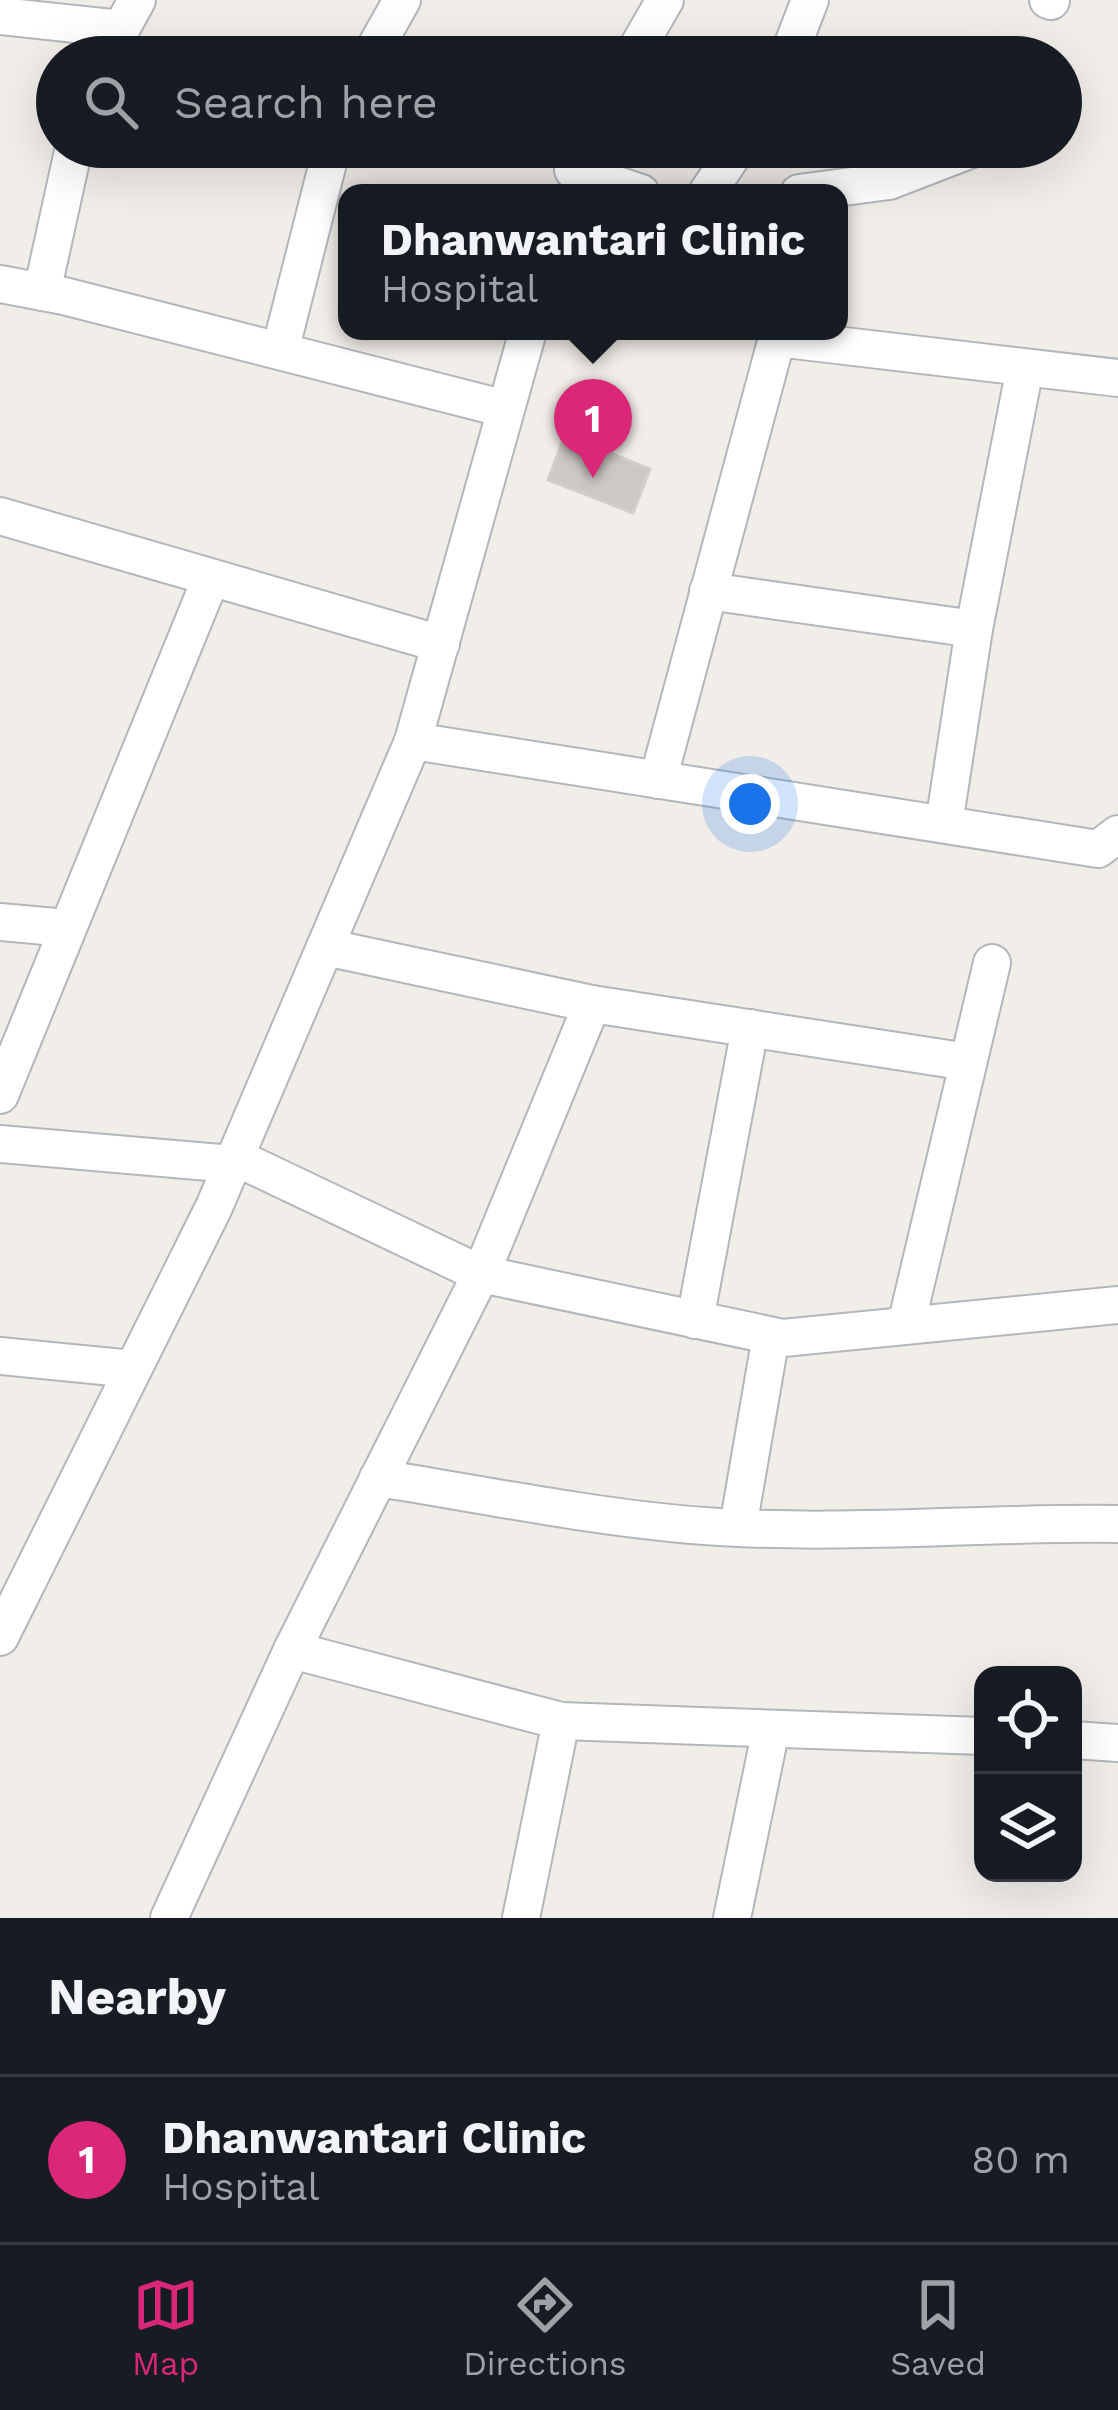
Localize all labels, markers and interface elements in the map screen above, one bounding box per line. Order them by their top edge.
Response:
search box [36,36,1082,168]
icon: search [78,69,144,135]
text: Search here [174,76,438,129]
popup [338,184,848,340]
text: Dhanwantari Clinic [381,213,805,266]
text: Hospital [381,266,538,311]
pin: 1 [554,379,632,478]
your location [720,774,780,834]
map controls [974,1666,1082,1882]
button: locate [974,1666,1082,1774]
button: layers [974,1774,1082,1882]
text: Nearby [48,1967,226,2026]
text: Dhanwantari Clinic [162,2111,586,2164]
text: 1 [79,2137,95,2182]
text: 80 m [971,2137,1070,2182]
text: Hospital [162,2164,319,2209]
tab: Map [132,2272,199,2383]
tab: Directions [463,2272,626,2383]
tab: Saved [890,2272,986,2383]

